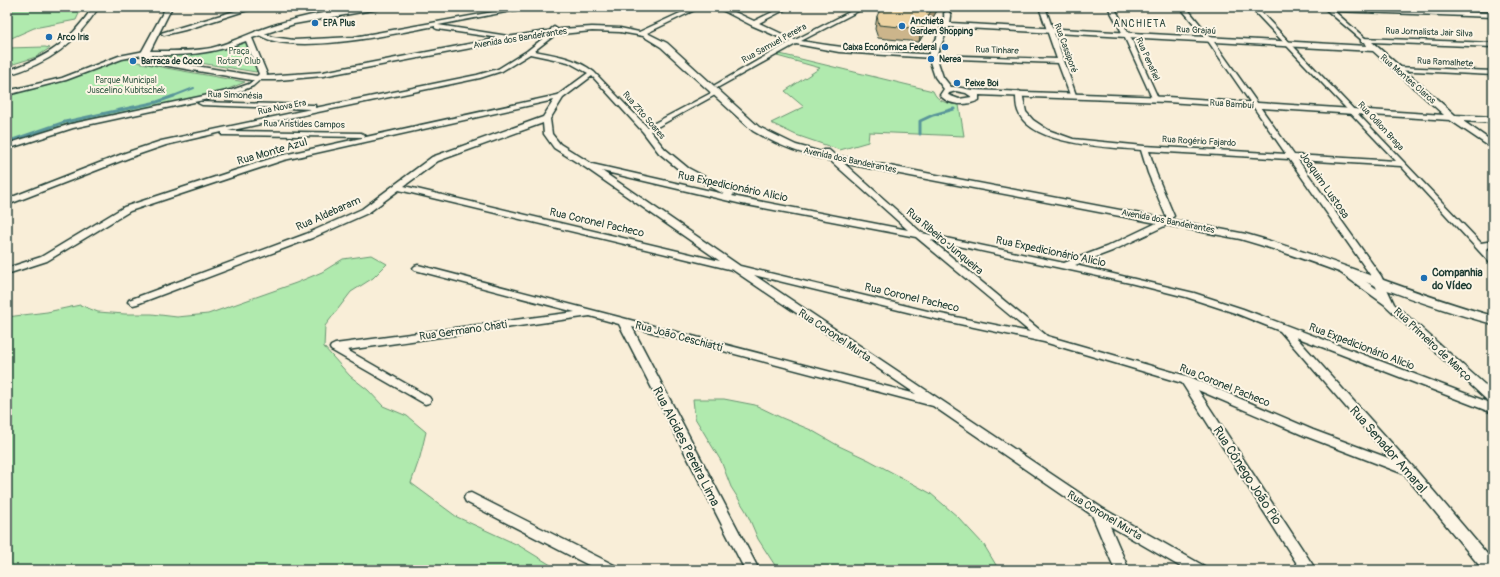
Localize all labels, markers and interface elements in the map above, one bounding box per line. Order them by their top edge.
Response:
place label: Anchieta Garden Shopping [910,16,973,37]
marker: EPA Plus [310,18,320,28]
place label: EPA Plus [323,18,356,29]
district label: ANCHIETA [1113,18,1167,30]
street label: Rua Samuel Pereira [740,21,809,66]
marker: Anchieta Garden Shopping [897,21,907,31]
street label: Rua Cassiporé [1051,22,1080,75]
street label: Rua Grajaú [1176,24,1217,37]
street label: Rua Jornalista Jair Silva [1385,25,1473,40]
street label: Avenida dos Bandeirantes [472,26,568,51]
marker: Arco Iris [44,32,54,42]
place label: Arco Iris [57,32,90,43]
street label: Rua Penafiel [1133,36,1162,83]
place label: Caixa Econômica Federal [843,42,937,53]
marker: Caixa Econômica Federal [940,42,950,52]
street label: Rua Tinhare [975,44,1019,57]
park label: Praça Rotary Club [217,46,261,67]
street label: Rua Montes Claros [1378,52,1438,106]
marker: Nerea [926,54,936,64]
place label: Nerea [939,54,962,65]
marker: Barraca de Coco [128,56,138,66]
place label: Barraca de Coco [141,56,202,67]
street label: Rua Ramalhete [1417,56,1474,69]
park label: Parque Municipal Juscelino Kubitschek [87,75,165,96]
marker: Peixe Boi [952,78,962,88]
place label: Peixe Boi [965,78,999,89]
street label: Rua Simonésia [207,89,263,102]
street label: Rua Zito Soares [620,89,667,142]
street label: Rua Nova Era [257,97,307,118]
street label: Rua Bambuí [1209,97,1255,112]
street label: Rua Odilon Braga [1355,100,1406,153]
street label: Rua Aristides Campos [263,118,345,131]
street label: Rua Rogério Fajardo [1162,134,1236,149]
street label: Rua Monte Azul [236,135,309,168]
street label: Avenida dos Bandeirantes [802,145,897,176]
street label: Joaquim Lustosa [1297,150,1352,221]
street label: Rua Expedicionário Alicio [677,168,789,205]
street label: Rua Aldebaram [294,193,363,234]
street label: Rua Coronel Pacheco [548,205,646,240]
street label: Rua Ribeiro Junqueira [903,205,986,277]
street label: Avenida dos Bandeirantes [1120,207,1215,236]
street label: Rua Expedicionário Alicio [995,233,1107,270]
place label: Companhia do Vídeo [1432,266,1483,292]
marker: Companhia do Vídeo [1419,273,1429,283]
street label: Rua Coronel Pacheco [863,280,961,315]
street label: Rua Primeiro de Março [1391,305,1474,384]
street label: Rua Coronel Murta [796,306,874,365]
street label: Rua Germano Chati [418,318,508,343]
street label: Rua João Ceschiatti [634,319,724,354]
street label: Rua Expedicionário Alicio [1307,320,1417,373]
street label: Rua Coronel Pacheco [1178,361,1272,410]
street label: Rua Alcides Pereira Lima [649,384,723,509]
street label: Rua Senador Amaral [1346,403,1430,496]
street label: Rua Cônego João Pio [1209,423,1285,528]
street label: Rua Coronel Murta [1065,488,1145,543]

